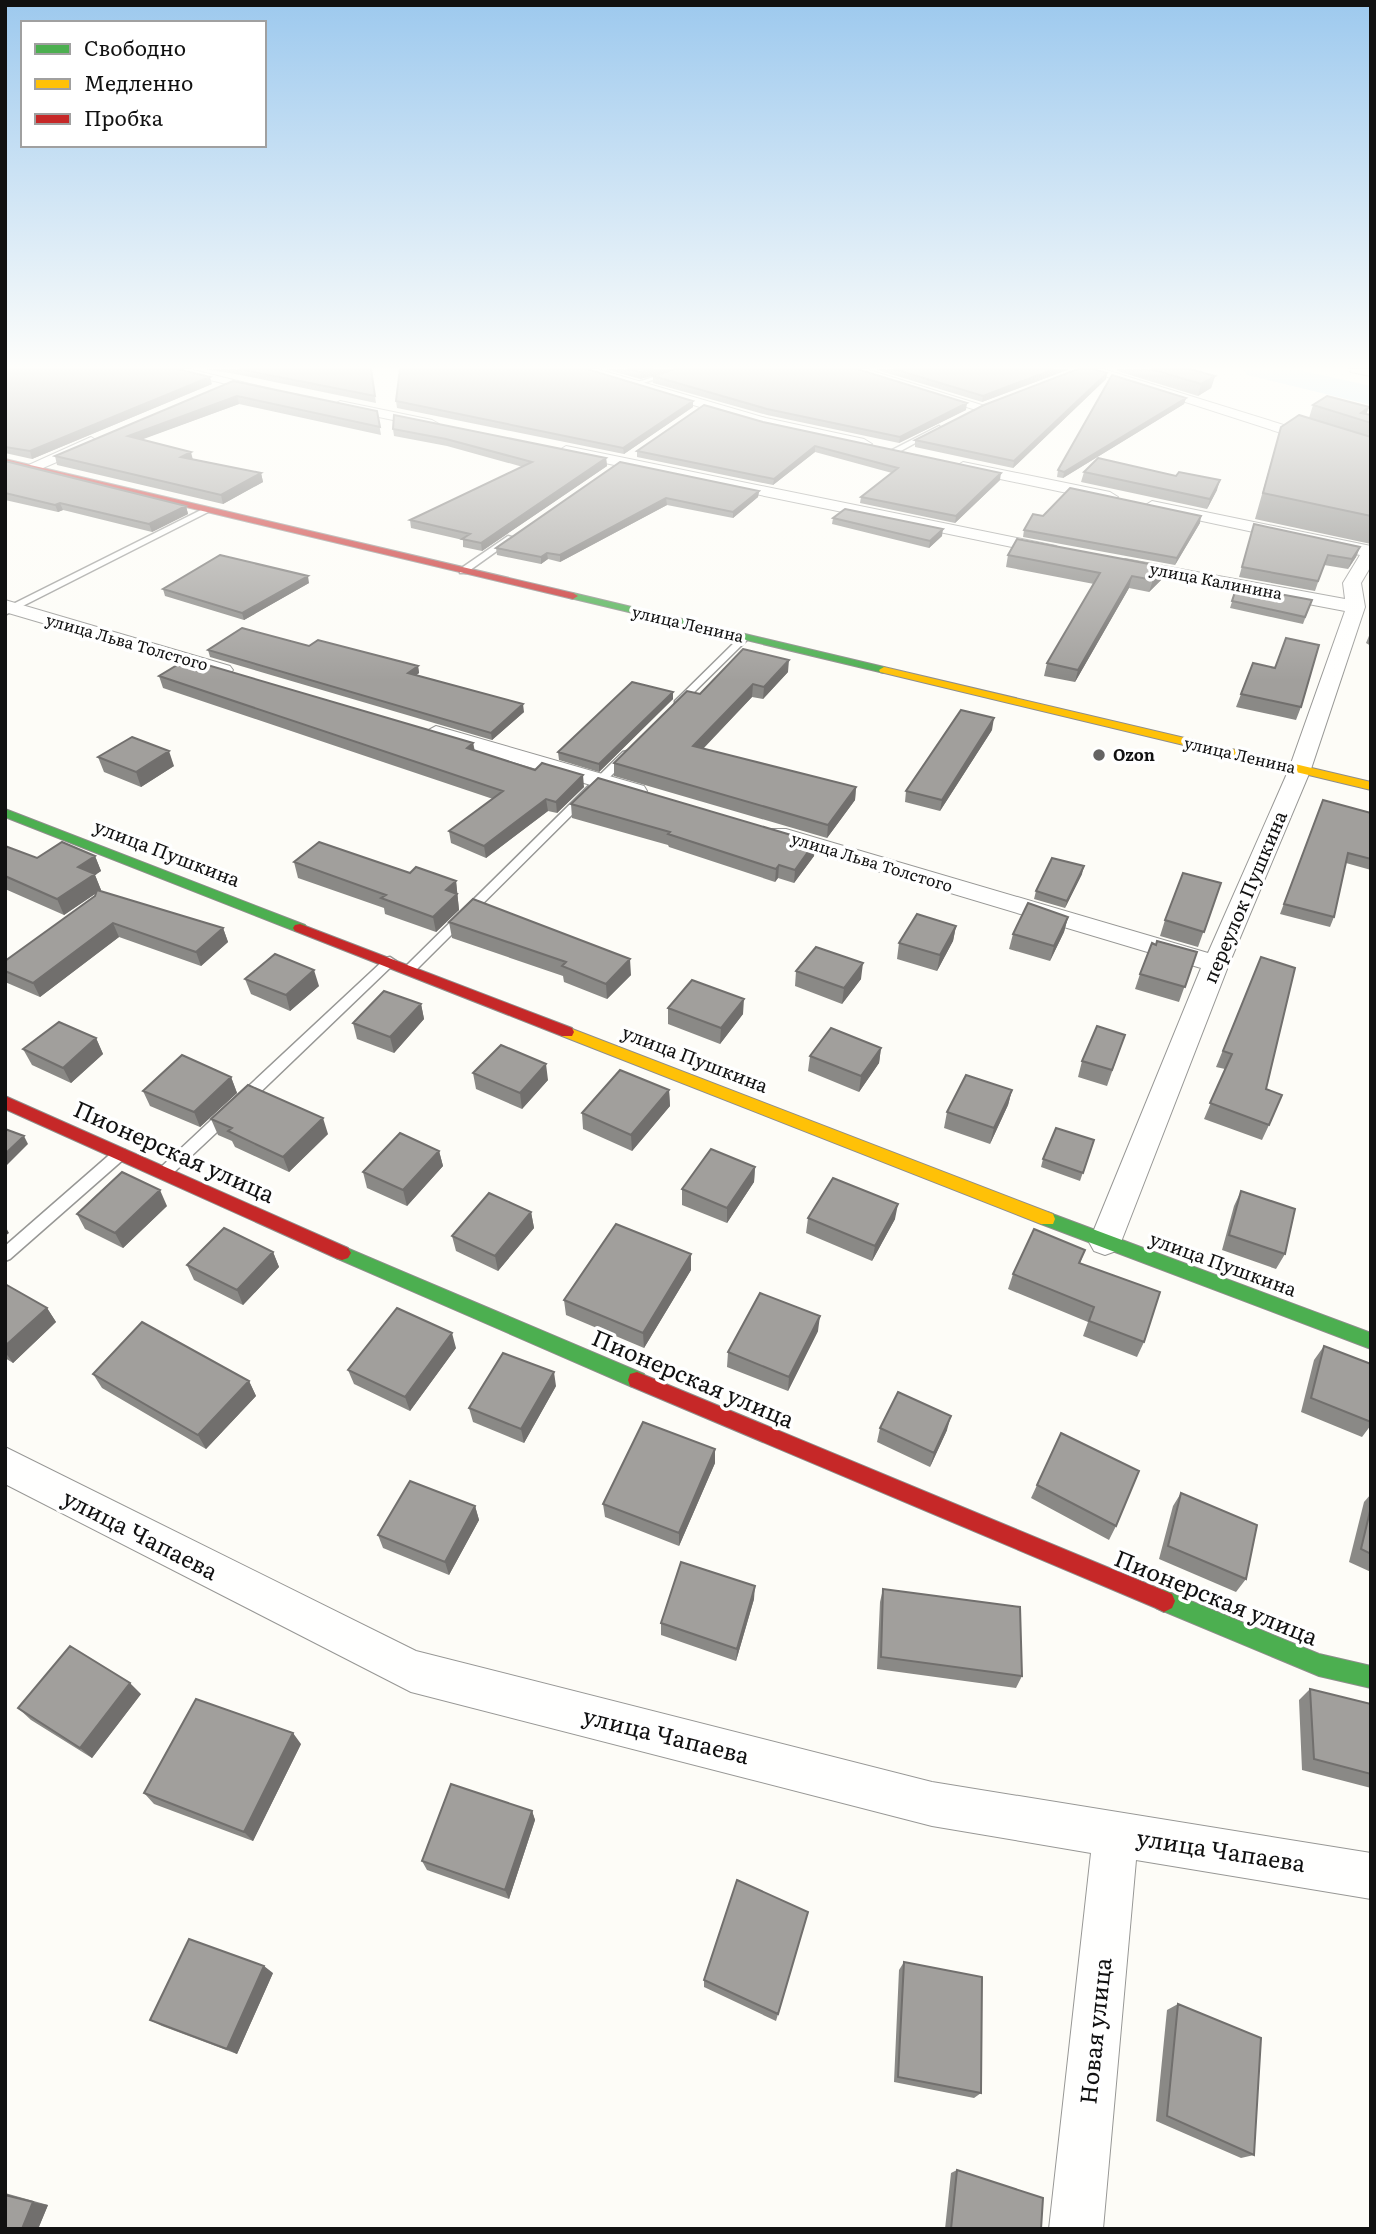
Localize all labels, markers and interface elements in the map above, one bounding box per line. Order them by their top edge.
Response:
legend [21,21,266,147]
text: Свободно [84,31,186,62]
text: Медленно [84,66,193,97]
text: Пробка [84,101,164,132]
street label: улица Калинина [1148,555,1285,605]
street label: улица Ленина [630,598,747,648]
street label: улица Льва Толстого [43,606,211,676]
street label: улица Ленина [1182,729,1299,779]
place label: Ozon [1113,742,1155,766]
marker: Ozon [1091,747,1107,763]
street label: переулок Пушкина [1195,805,1293,987]
street label: улица Пушкина [90,811,245,893]
street label: улица Льва Толстого [789,825,956,897]
street label: улица Пушкина [618,1017,773,1099]
street label: Пионерская улица [69,1091,281,1210]
street label: улица Пушкина [1146,1223,1301,1303]
street label: Пионерская улица [587,1319,801,1435]
street label: улица Чапаева [57,1479,225,1587]
street label: Пионерская улица [1110,1540,1324,1653]
street label: улица Чапаева [580,1697,754,1771]
street label: улица Чапаева [1134,1819,1309,1879]
street label: Новая улица [1069,1955,1119,2106]

